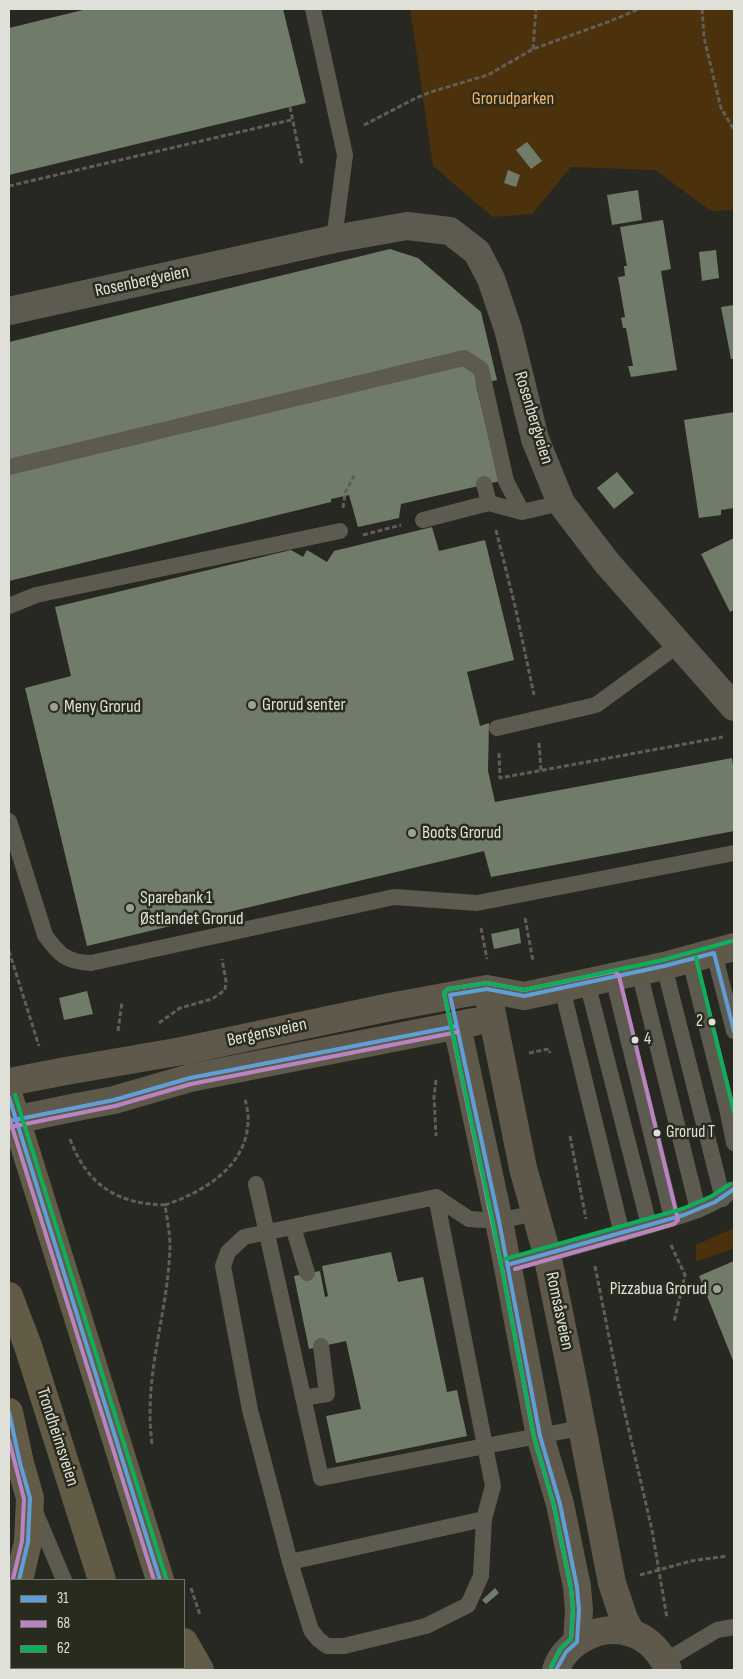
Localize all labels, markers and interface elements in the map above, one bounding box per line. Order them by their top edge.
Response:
park label: Grorudparken [472,88,554,110]
street label: Rosenbergveien [93,261,191,303]
street label: Rosenbergveien [509,369,557,467]
place label: Grorud senter [262,694,346,716]
place label: Meny Grorud [64,696,141,718]
marker: Grorud senter [246,699,258,711]
marker: Meny Grorud [48,701,60,713]
place label: Boots Grorud [422,822,501,844]
marker: Boots Grorud [406,827,418,839]
place label: Sparebank 1 Østlandet Grorud [140,887,243,930]
marker: Sparebank 1 Østlandet Grorud [124,902,136,914]
place label: 2 [696,1012,703,1032]
street label: Bergensveien [225,1014,309,1052]
marker: 2 [707,1017,717,1027]
place label: 4 [644,1030,651,1050]
marker: 4 [630,1035,640,1045]
place label: Grorud T [666,1123,715,1143]
marker: Grorud T [652,1128,662,1138]
street label: Romsåsveien [540,1270,578,1352]
place label: Pizzabua Grorud [610,1278,707,1300]
marker: Pizzabua Grorud [711,1283,723,1295]
street label: Trondheimsveien [31,1385,83,1489]
legend [10,1579,185,1669]
text: 31 [57,1589,69,1608]
text: 68 [57,1614,70,1633]
text: 62 [57,1639,70,1658]

